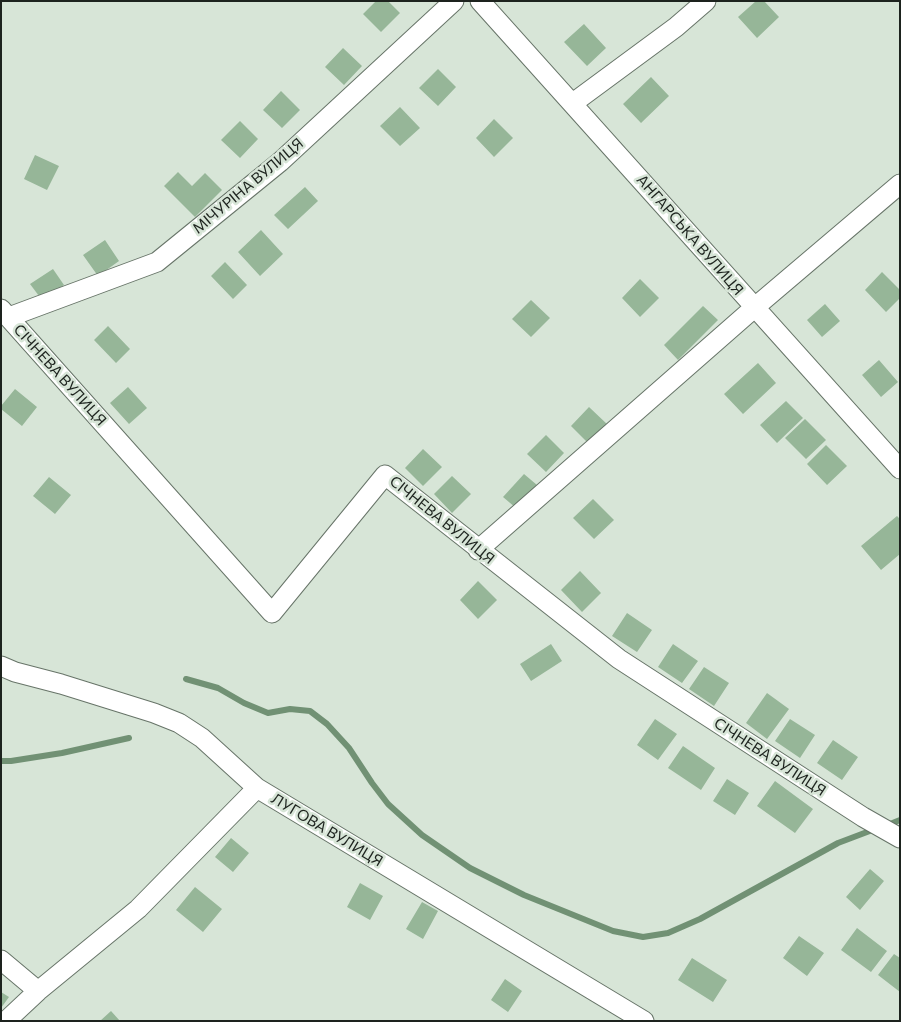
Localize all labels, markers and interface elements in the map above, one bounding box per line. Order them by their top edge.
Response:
street label: МІЧУРІНА ВУЛИЦЯ [189,134,307,238]
street label: АНГАРСЬКА ВУЛИЦЯ [633,171,747,299]
street label: СІЧНЕВА ВУЛИЦЯ [10,321,110,429]
street label: СІЧНЕВА ВУЛИЦЯ [386,472,498,568]
street label: СІЧНЕВА ВУЛИЦЯ [711,714,829,800]
street label: ЛУГОВА ВУЛИЦЯ [268,790,386,870]

